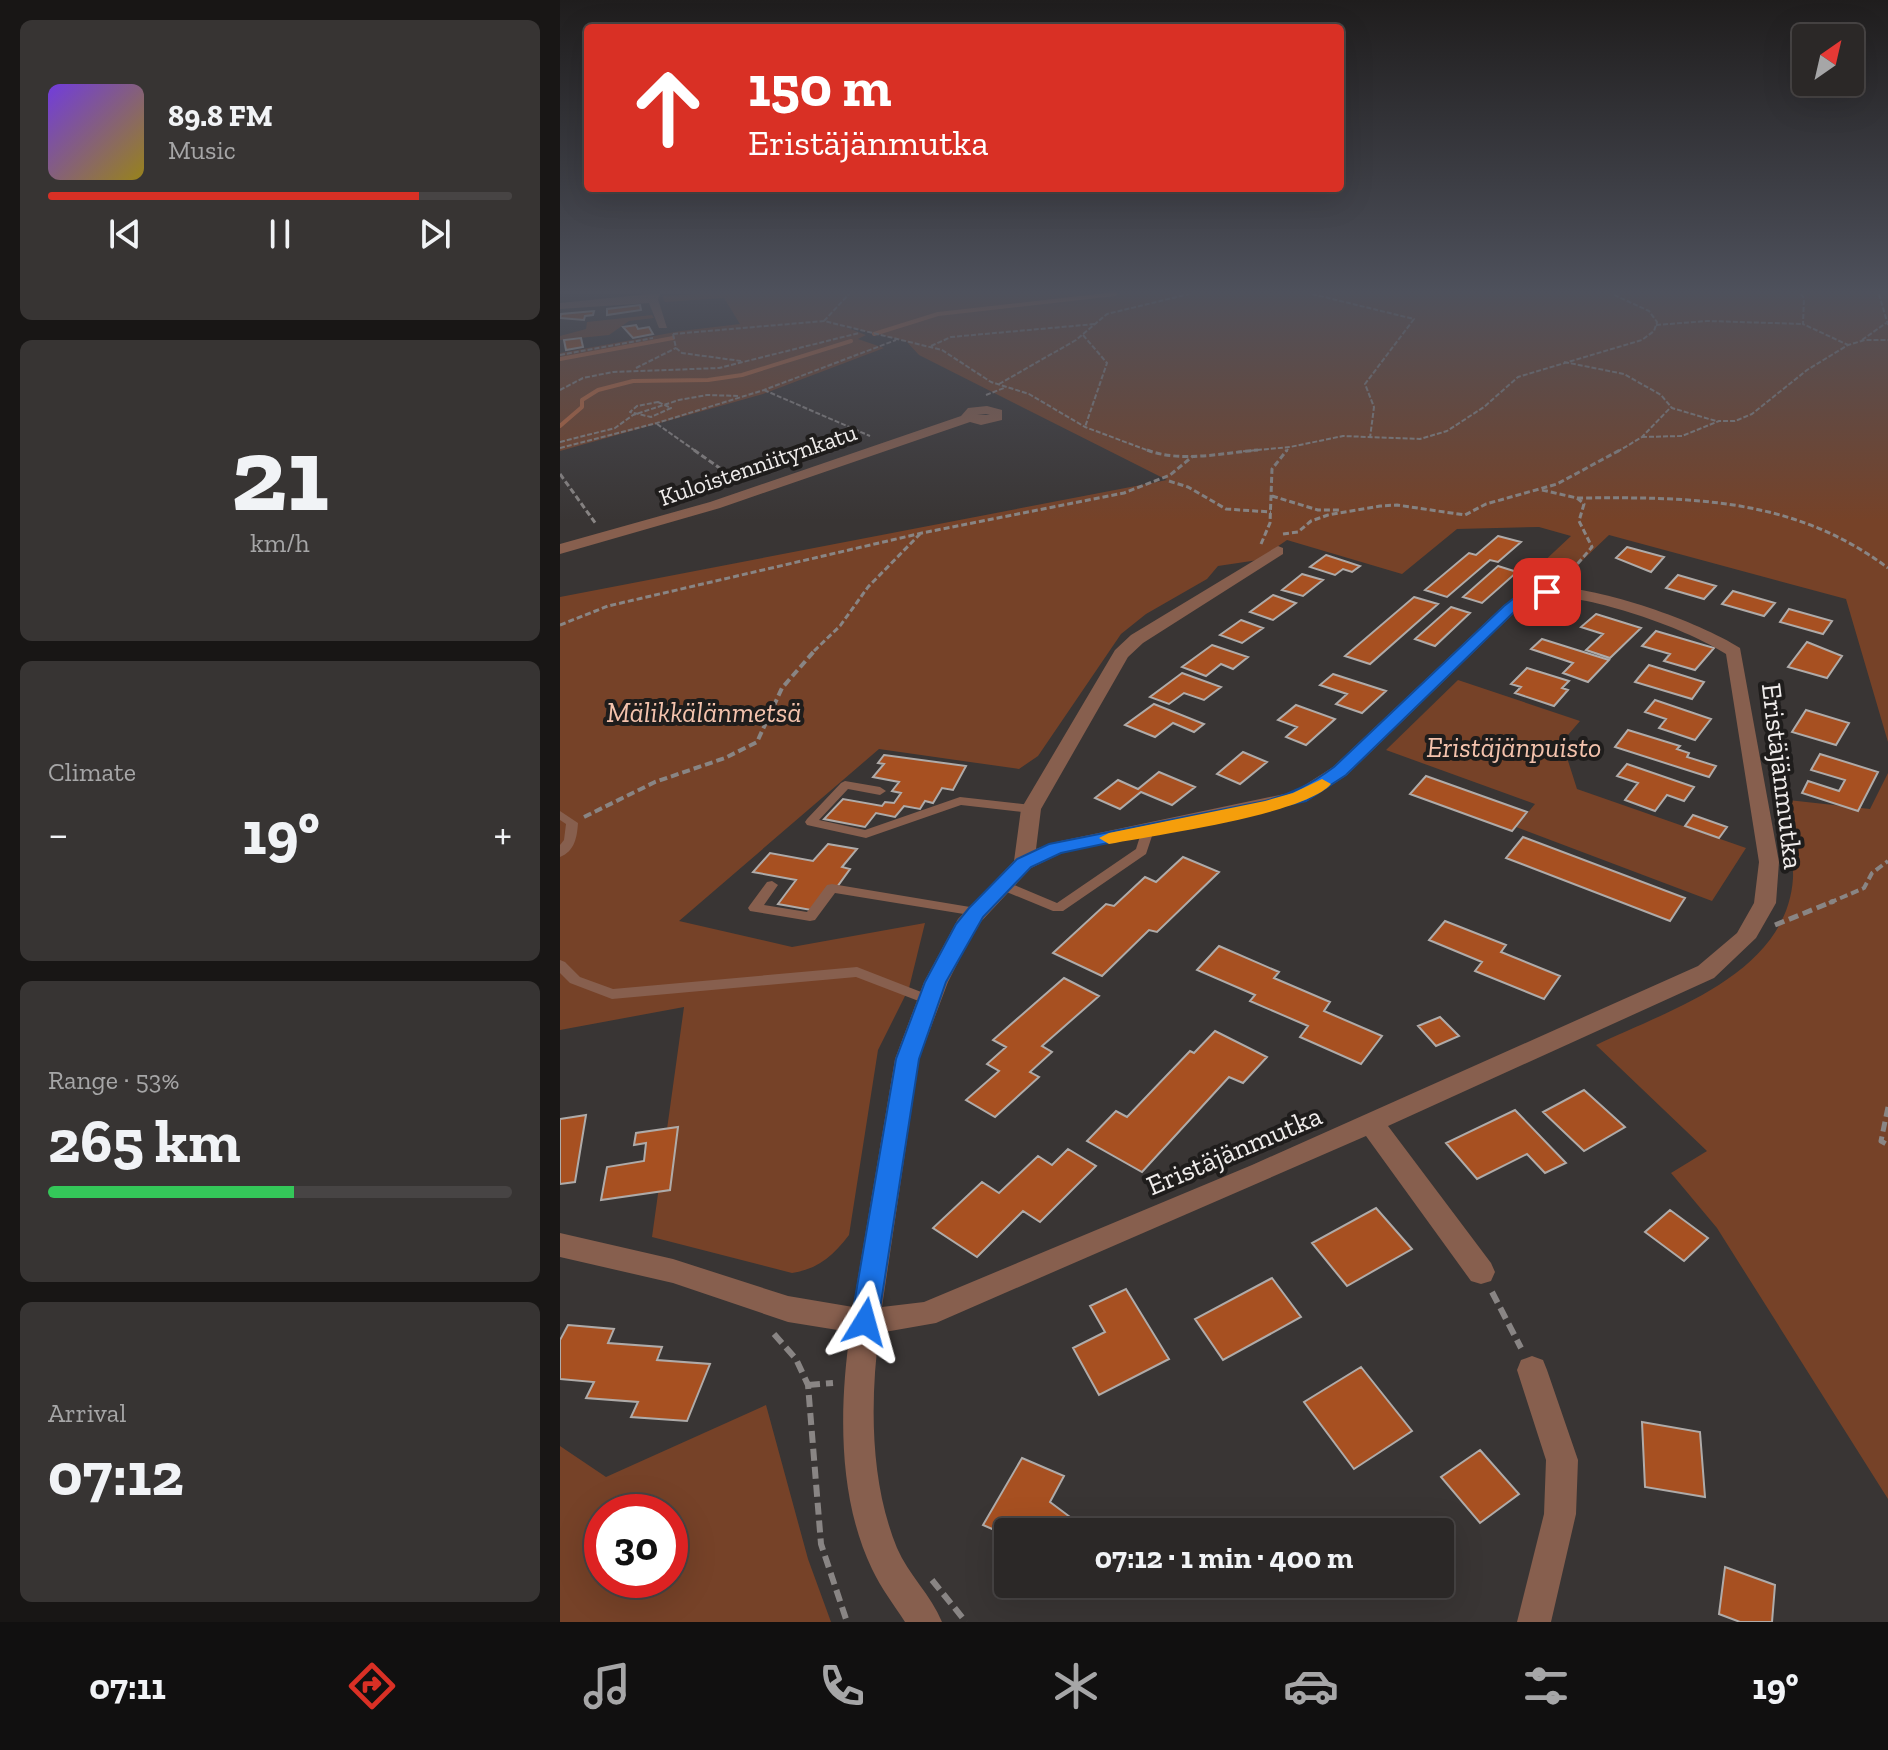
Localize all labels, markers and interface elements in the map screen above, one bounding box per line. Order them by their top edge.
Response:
north arrow [1792,24,1864,96]
map controls [1792,24,1864,96]
text: 150 m [748,53,892,120]
icon: ahead [616,56,720,160]
text: 89.8 FM [168,98,273,134]
text: Eristäjänmutka [748,121,989,164]
text: Music [168,134,236,166]
icon: previous [103,212,147,256]
icon: pause [258,212,302,256]
icon: next [413,212,457,256]
text: 21 [231,412,329,537]
street label: Kuloistenniitynkatu [655,417,861,512]
text: km/h [250,527,310,559]
pin [1513,558,1581,626]
icon: arrive [1525,570,1569,614]
street label: Eristäjänmutka [1755,681,1810,871]
park label: Mälikkälänmetsä [606,696,802,729]
park label: Eristäjänpuisto [1427,731,1601,764]
text: Climate [48,756,136,788]
text: 19° [242,797,320,869]
text: − [48,807,69,860]
text: + [493,807,512,860]
text: Range · 53% [48,1064,179,1096]
street label: Eristäjänmutka [1142,1099,1327,1202]
text: 265 km [48,1105,241,1177]
position arrow [823,1280,907,1364]
text: Arrival [48,1397,126,1429]
text: 07:12 [48,1438,184,1510]
speed limit sign: 30 [584,1494,688,1598]
text: 07:12 · 1 min · 400 m [1095,1540,1353,1576]
icon: directions [344,1658,400,1714]
icon: music [579,1658,635,1714]
icon: phone [814,1658,870,1714]
icon: climate [1048,1658,1104,1714]
icon: car [1283,1658,1339,1714]
icon: filters [1518,1658,1574,1714]
text: 07:11 [89,1665,166,1708]
text: 19° [1752,1665,1799,1708]

